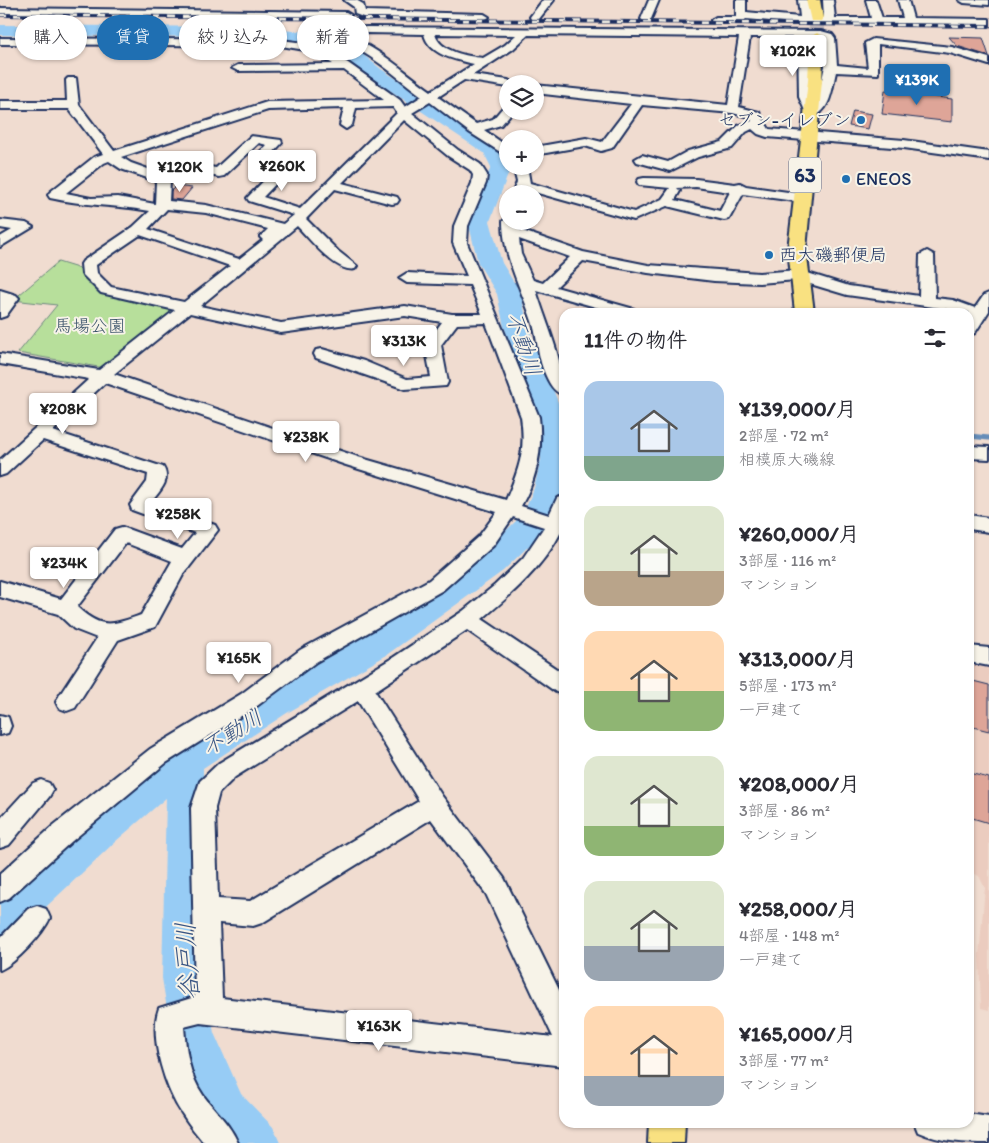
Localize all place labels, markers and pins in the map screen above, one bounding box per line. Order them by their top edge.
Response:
pin: ¥102K [758,34,828,77]
pin: ¥139K [882,64,952,106]
place label: セブン-イレブン [718,109,851,131]
marker: セブン-イレブン [855,114,867,126]
pin: ¥120K [145,150,215,193]
pin: ¥260K [247,150,317,192]
place label: ENEOS [856,168,911,190]
marker: ENEOS [840,173,852,185]
place label: 西大磯郵便局 [779,244,887,266]
marker: 西大磯郵便局 [763,249,775,261]
pin: ¥313K [369,324,439,367]
pin: ¥208K [28,392,98,435]
pin: ¥238K [271,420,341,463]
pin: ¥258K [143,498,213,540]
pin: ¥234K [29,546,99,589]
pin: ¥165K [204,642,274,684]
pin: ¥163K [344,1010,414,1052]

